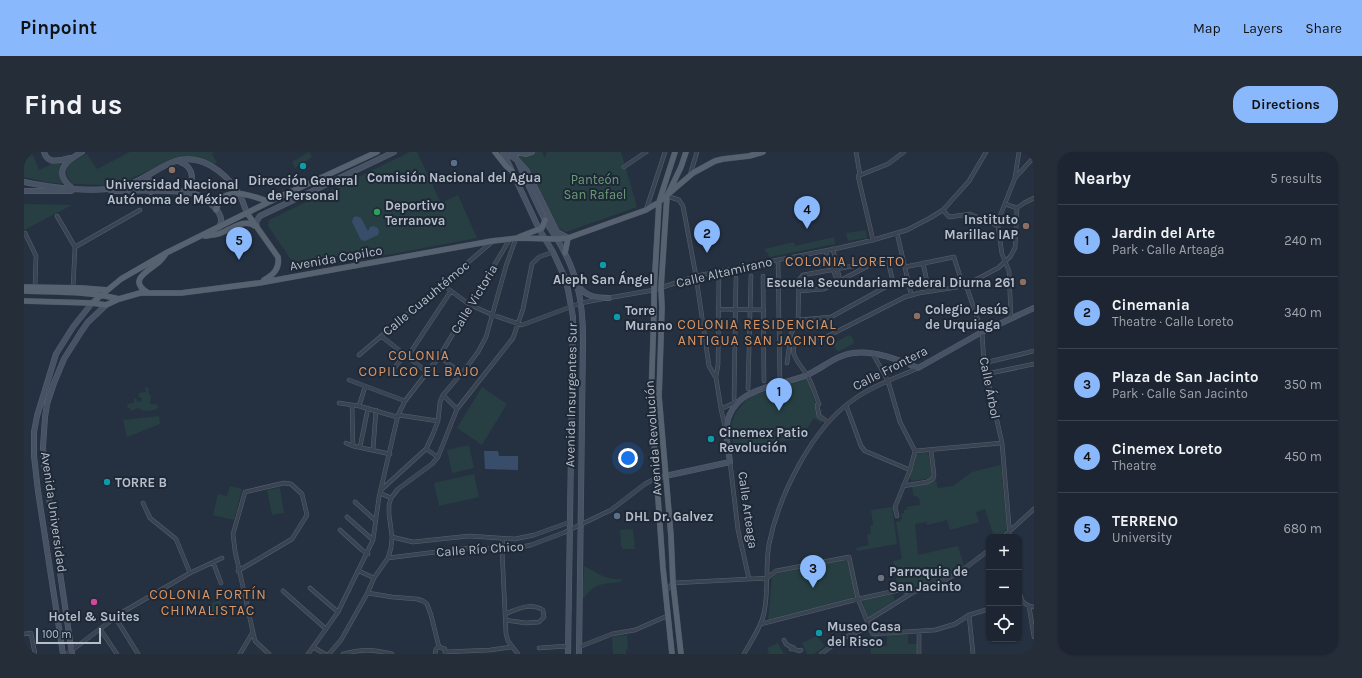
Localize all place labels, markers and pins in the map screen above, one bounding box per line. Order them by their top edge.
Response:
marker: Comisión Nacional del Agua [449,158,459,168]
marker: Dirección General de Personal [298,161,308,171]
marker: Universidad Nacional Autónoma de México [167,165,177,175]
place label: Comisión Nacional del Agua [367,170,541,185]
place label: Dirección General de Personal [248,173,358,203]
place label: Universidad Nacional Autónoma de México [105,177,239,207]
pin: 4 [794,196,820,229]
place label: Deportivo Terranova [385,198,445,228]
marker: Deportivo Terranova [372,207,382,217]
place label: Instituto Marillac IAP [944,212,1018,242]
pin: 2 [694,220,720,253]
marker: Instituto Marillac IAP [1021,221,1031,231]
pin: 5 [226,227,252,260]
marker: Aleph San Ángel [598,260,608,270]
place label: Aleph San Ángel [553,270,653,287]
place label: Escuela SecundariamFederal Diurna 261 [766,275,1015,290]
marker: Escuela SecundariamFederal Diurna 261 [1018,277,1028,287]
place label: Colegio Jesús de Urquiaga [925,302,1009,333]
place label: Torre Murano [625,303,673,333]
marker: Colegio Jesús de Urquiaga [912,311,922,321]
marker: Torre Murano [612,312,622,322]
pin: 1 [766,378,792,411]
place label: Cinemex Patio Revolución [719,425,808,455]
marker: Cinemex Patio Revolución [706,434,716,444]
place label: TORRE B [115,475,167,490]
marker: TORRE B [102,477,112,487]
place label: DHL Dr. Galvez [625,509,713,524]
marker: DHL Dr. Galvez [612,511,622,521]
pin: 3 [800,555,826,588]
place label: Parroquia de San Jacinto [889,564,968,594]
marker: Parroquia de San Jacinto [876,573,886,583]
marker: Hotel & Suites [89,597,99,607]
place label: Hotel & Suites [48,609,140,624]
place label: Museo Casa del Risco [827,619,901,649]
marker: Museo Casa del Risco [814,628,824,638]

